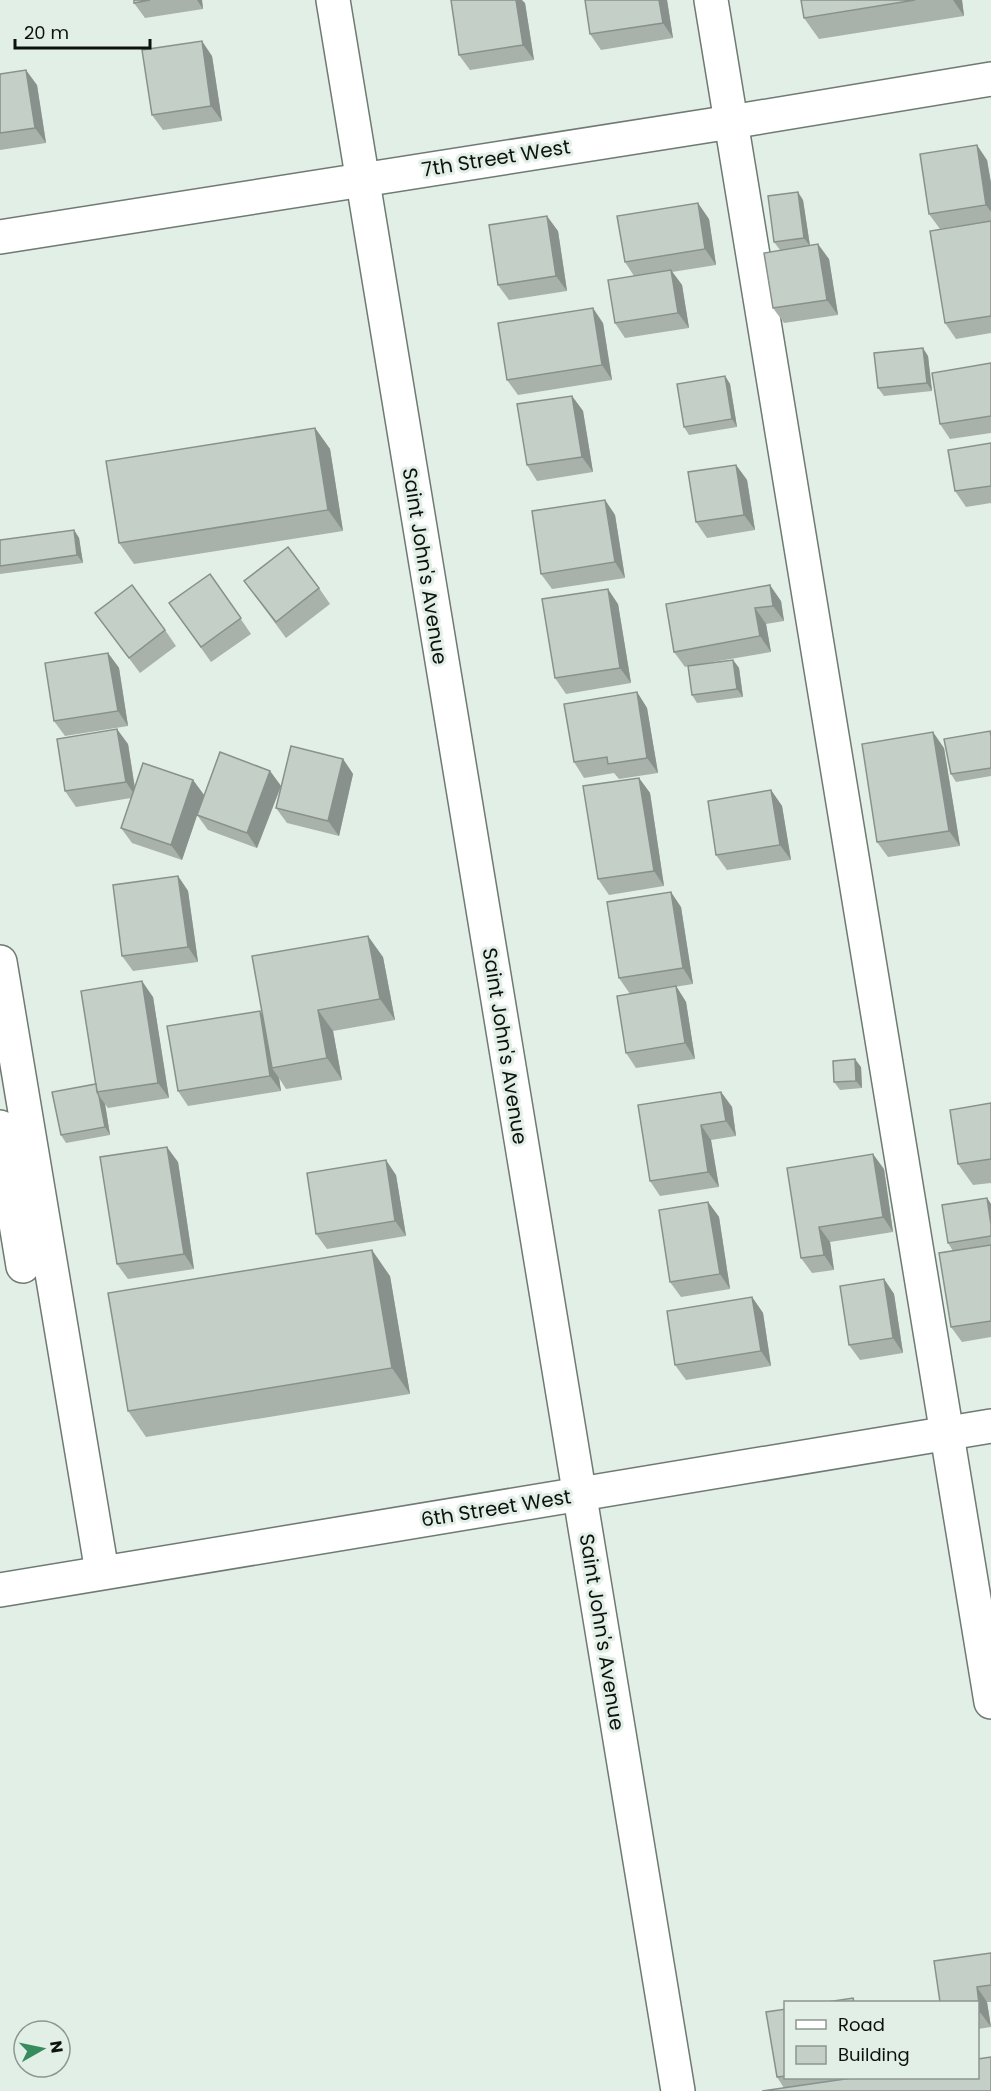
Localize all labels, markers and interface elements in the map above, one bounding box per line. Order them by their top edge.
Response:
scale bar [15,12,150,50]
text: 20 m [24,20,69,45]
street label: 7th Street West [420,132,572,184]
street label: Saint John's Avenue [396,466,454,666]
street label: Saint John's Avenue [476,946,534,1146]
street label: 6th Street West [419,1482,573,1534]
street label: Saint John's Avenue [573,1532,631,1732]
legend [784,2001,979,2079]
text: Road [838,2012,885,2037]
north arrow [12,2019,72,2079]
text: N [44,2039,69,2054]
text: Building [838,2042,910,2067]

